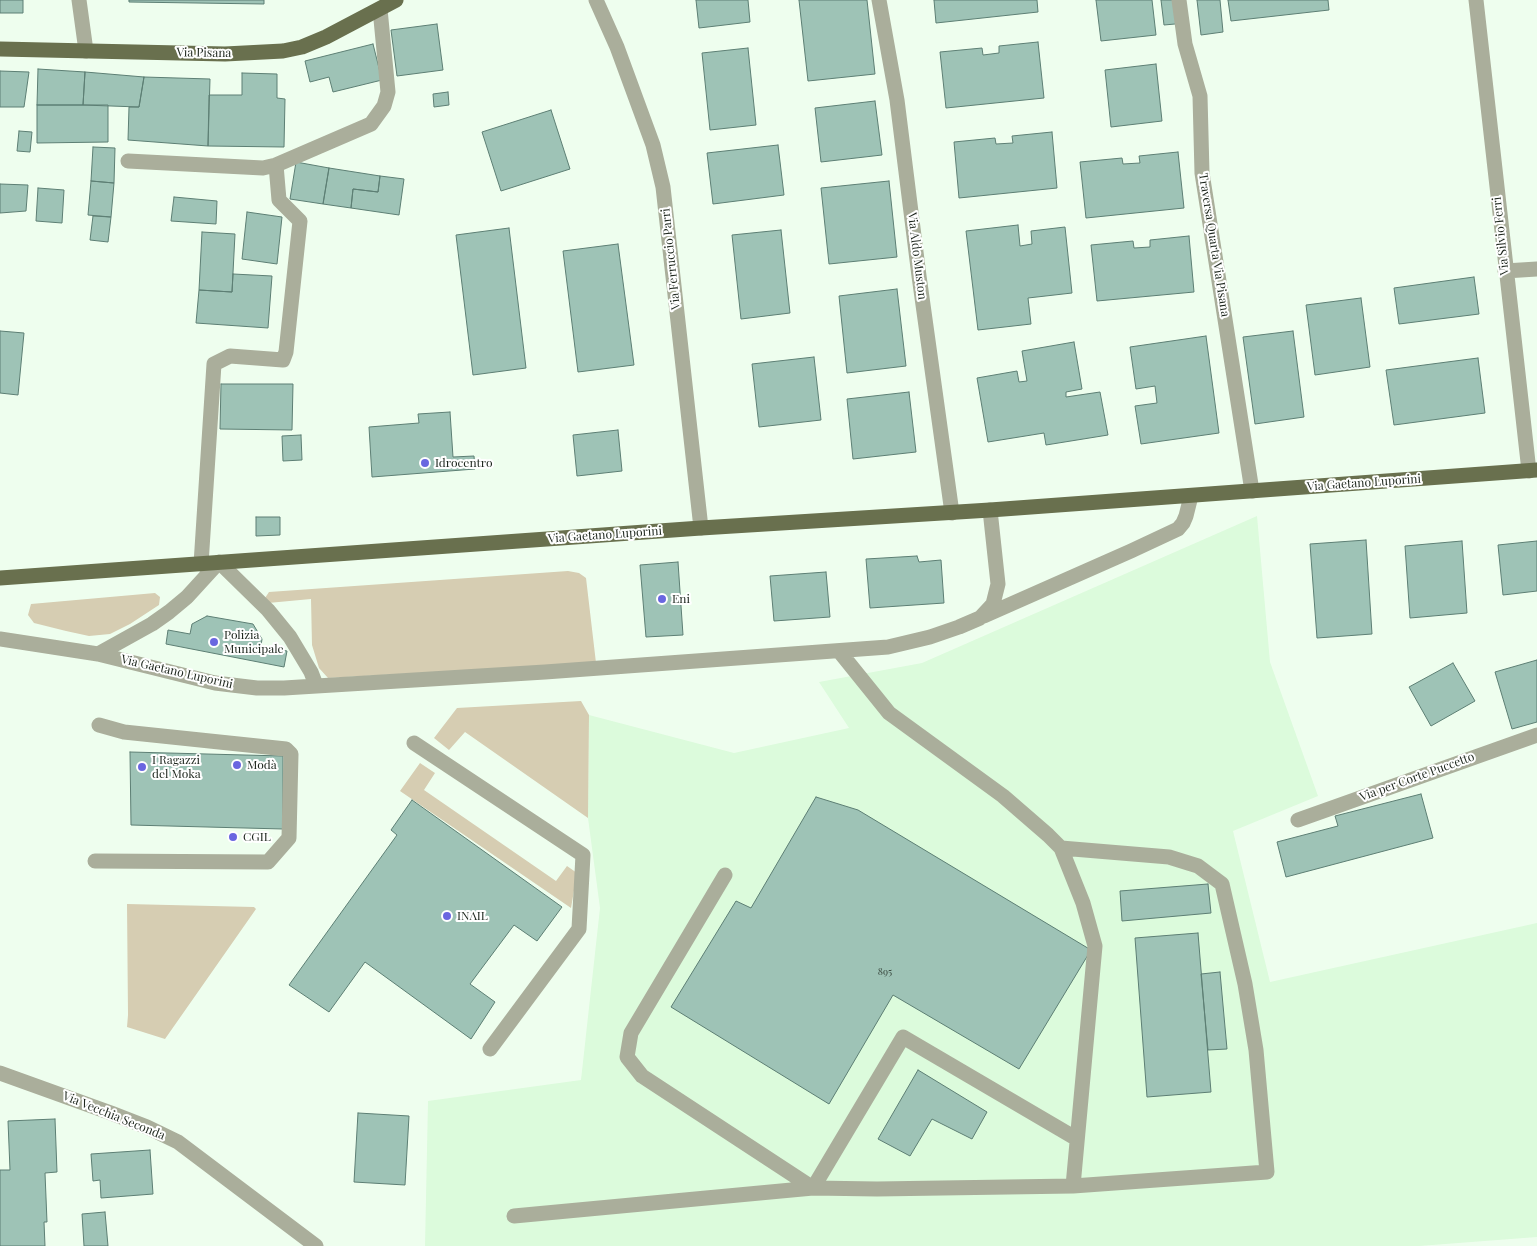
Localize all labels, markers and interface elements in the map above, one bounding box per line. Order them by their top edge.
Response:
street label: Via Pisana [177,45,231,61]
street label: Traversa Quarta Via Pisana [1196,172,1232,318]
street label: Via Silvio Ferri [1490,196,1512,276]
street label: Via Ferruccio Parri [659,208,683,310]
street label: Via Aldo Muston [905,212,929,300]
place label: Idrocentro [435,456,492,470]
marker: Idrocentro [419,457,431,469]
street label: Via Gaetano Luporini [1307,472,1421,494]
street label: Via Gaetano Luporini [548,524,662,546]
place label: Eni [672,592,690,606]
marker: Eni [656,593,668,605]
place label: Polizia Municipale [224,628,284,656]
marker: Polizia Municipale [208,636,220,648]
street label: Via Gaetano Luporini [120,652,234,692]
street label: Via per Corte Puccetto [1358,750,1476,804]
place label: I Ragazzi del Moka [152,753,201,781]
place label: Modà [247,758,277,772]
marker: Modà [231,759,243,771]
marker: I Ragazzi del Moka [136,761,148,773]
place label: CGIL [243,830,271,844]
marker: CGIL [227,831,239,843]
place label: INAIL [457,909,488,923]
marker: INAIL [441,910,453,922]
house number: 895 [878,966,892,978]
street label: Via Vecchia Seconda [61,1089,167,1143]

